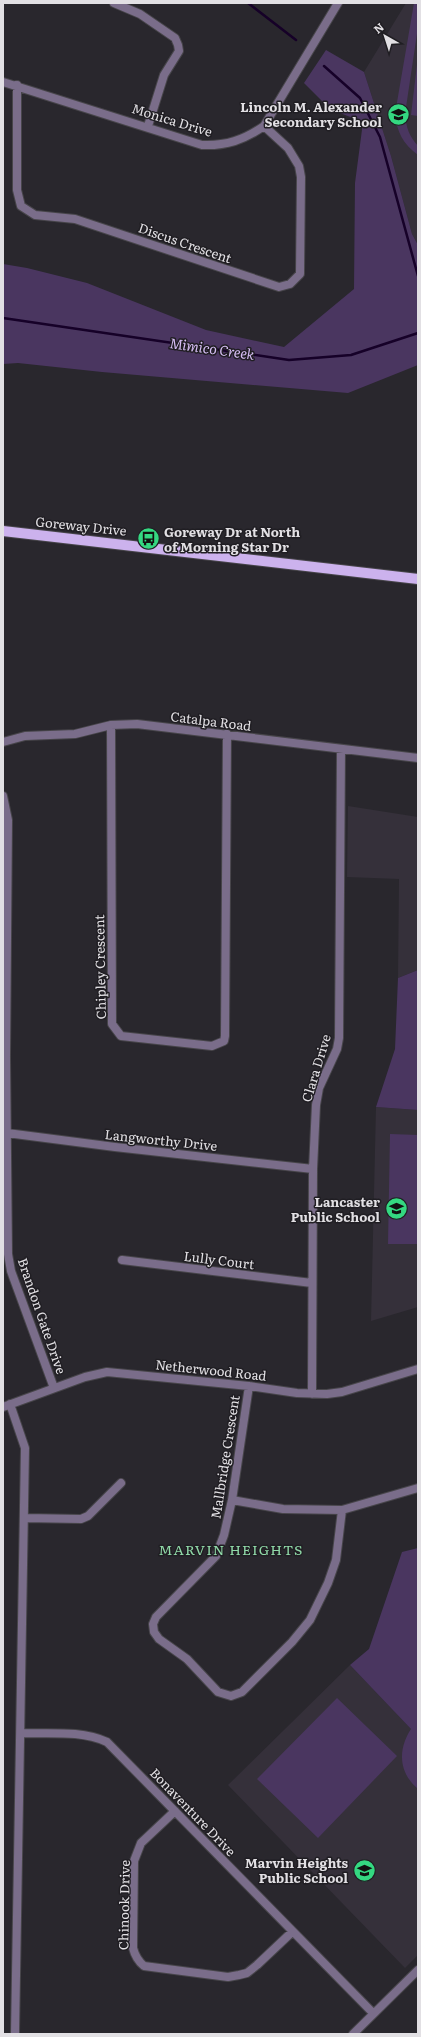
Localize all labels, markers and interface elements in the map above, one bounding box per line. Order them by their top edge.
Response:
north arrow [365,16,405,56]
text: N [369,18,387,37]
place label: Lincoln M. Alexander Secondary School [240,97,382,131]
street label: Monica Drive [129,98,215,141]
school or university icon: Lincoln M. Alexander Secondary School [385,101,411,127]
street label: Discus Crescent [136,218,235,268]
water label: Mimico Creek [168,332,256,364]
street label: Goreway Drive [35,511,128,540]
place label: Goreway Dr at North of Morning Star Dr [164,522,300,556]
bus stop icon: Goreway Dr at North of Morning Star Dr [136,526,162,552]
street label: Catalpa Road [170,706,253,735]
street label: Chipley Crescent [89,914,110,1019]
street label: Clara Drive [296,1031,335,1104]
street label: Langworthy Drive [104,1124,218,1155]
place label: Lancaster Public School [291,1192,380,1226]
school or university icon: Lancaster Public School [383,1196,409,1222]
street label: Lully Court [183,1246,256,1273]
street label: Brandon Gate Drive [14,1255,71,1377]
street label: Netherwood Road [155,1354,268,1385]
street label: Mallbridge Crescent [205,1393,244,1520]
district label: MARVIN HEIGHTS [159,1539,303,1559]
street label: Bonaventure Drive [146,1763,241,1860]
place label: Marvin Heights Public School [245,1853,349,1887]
school or university icon: Marvin Heights Public School [351,1857,377,1883]
street label: Chinook Drive [113,1860,134,1950]

